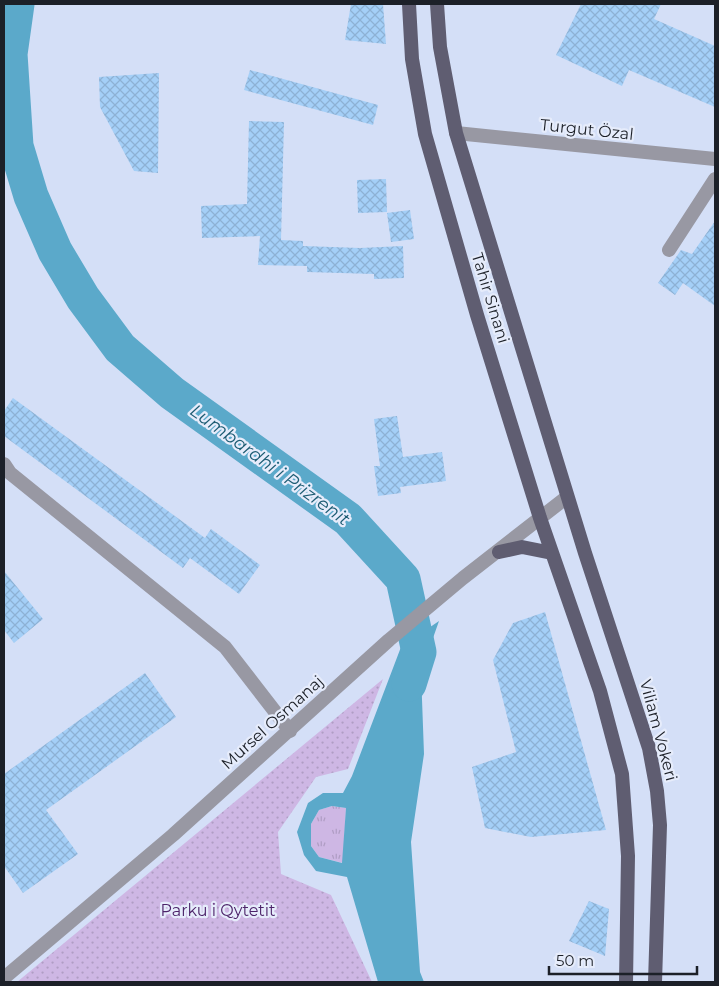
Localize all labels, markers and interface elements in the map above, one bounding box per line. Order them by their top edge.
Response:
street label: Turgut Özal [539,114,635,144]
street label: Tahir Sinani [468,251,513,346]
water label: Lumbardhi i Prizrenit [186,400,355,531]
street label: Mursel Osmanaj [217,672,327,773]
street label: Viliam Vokeri [636,677,681,783]
park label: Parku i Qytetit [160,901,276,920]
scale bar [549,944,696,976]
text: 50 m [556,951,594,970]

